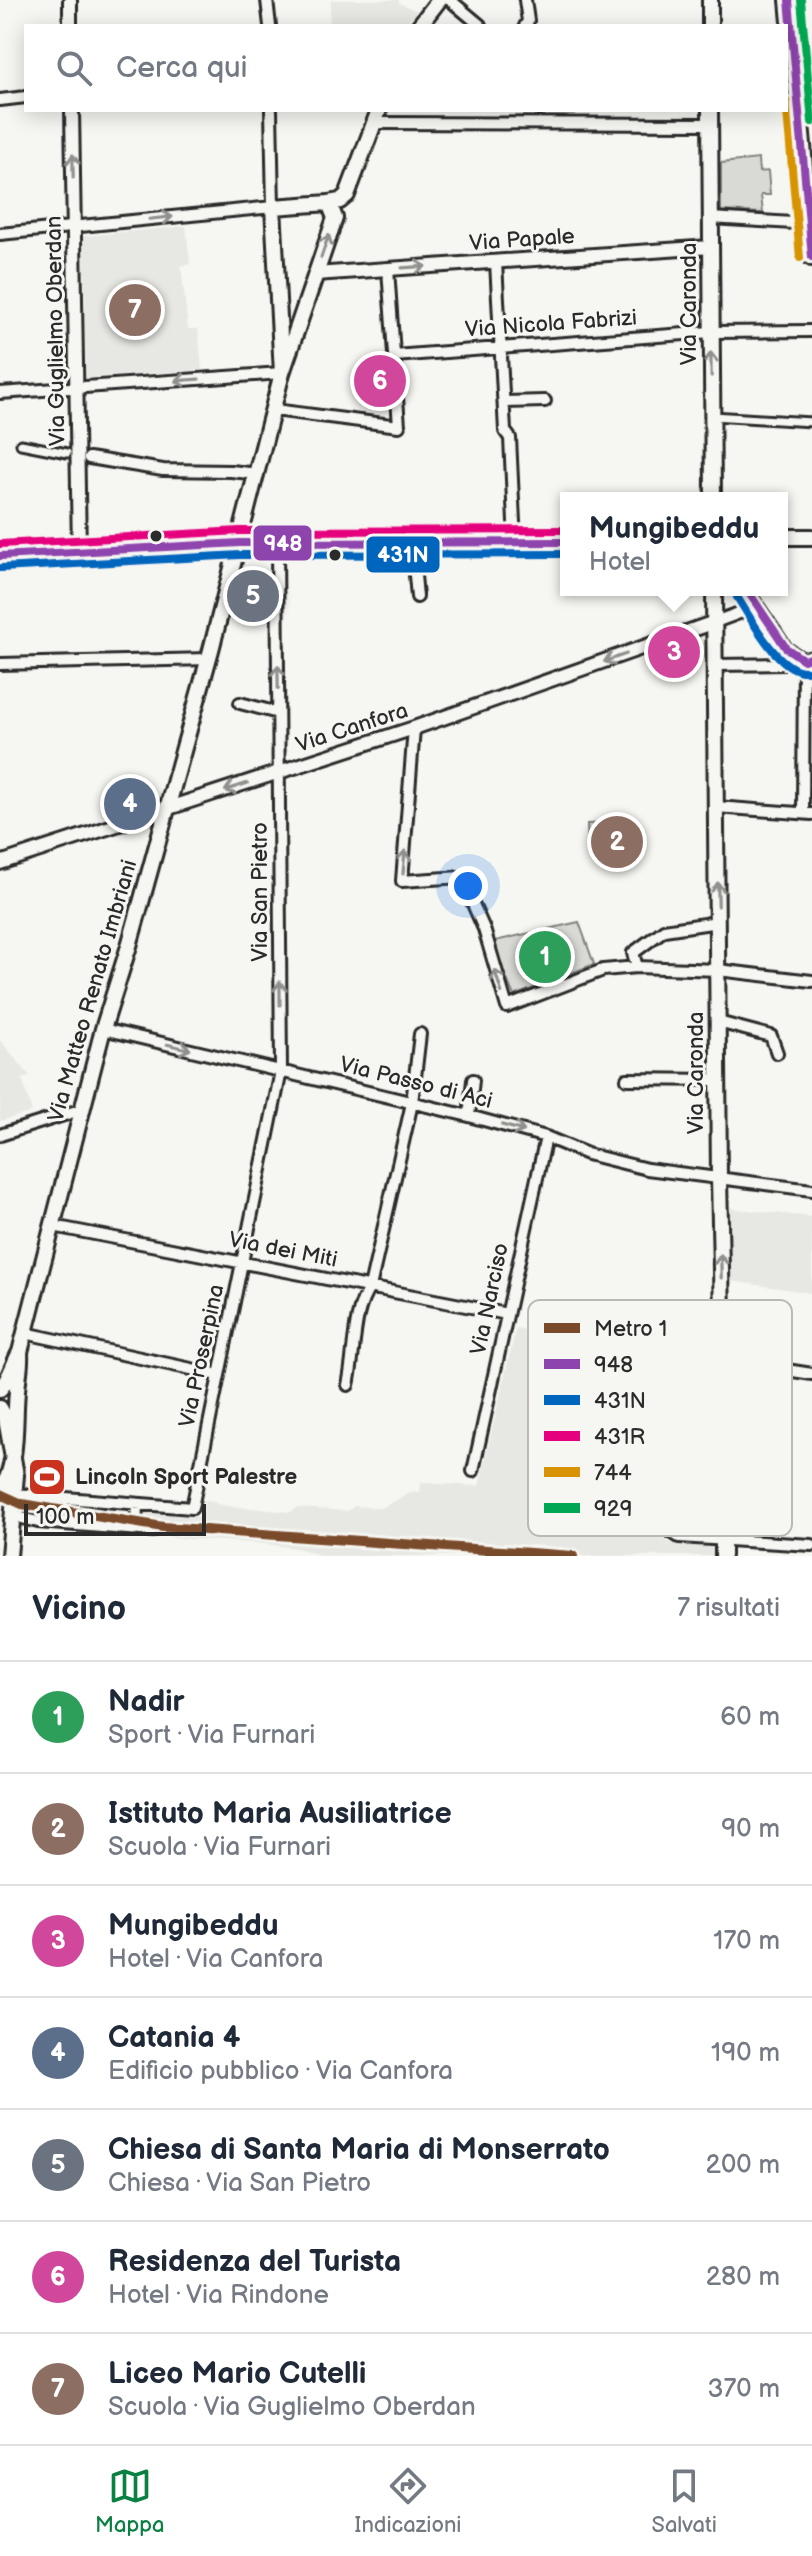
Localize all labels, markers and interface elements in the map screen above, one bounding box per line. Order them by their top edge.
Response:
search box [24,24,788,112]
icon: search [52,46,96,90]
text: Cerca qui [116,50,248,86]
one-way arrow [65,153,81,180]
one-way arrow [147,211,174,226]
street label: Via Guglielmo Oberdan [40,216,72,446]
street label: Via Papale [468,223,576,257]
one-way arrow [319,233,334,258]
street label: Via Caronda [676,243,703,365]
one-way arrow [400,259,427,274]
pin: 7 [109,280,161,340]
street label: Via Nicola Fabrizi [464,305,638,343]
pin: 6 [354,351,406,411]
one-way arrow [704,351,719,378]
one-way arrow [174,373,201,388]
popup [560,492,788,596]
text: Mungibeddu [589,511,759,547]
line badge: 948 [252,524,313,562]
unlabelled marker [148,528,164,544]
text: 948 [263,531,303,558]
line badge: 431N [365,535,441,574]
text: 431N [377,542,429,569]
unlabelled marker [327,547,343,563]
text: Hotel [589,547,651,578]
pin: 5 [227,566,279,626]
pin: 3 [648,622,700,682]
one-way arrow [603,651,628,666]
one-way arrow [270,664,286,691]
street label: Via Canfora [293,697,411,759]
pin: 4 [104,774,156,834]
one-way arrow [224,780,250,795]
pin: 2 [591,812,643,872]
street label: Via San Pietro [247,822,274,962]
one-way arrow [396,849,411,876]
street label: Via Matteo Renato Imbriani [43,857,143,1125]
your location [448,866,488,906]
one-way arrow [710,881,725,908]
pin: 1 [519,927,571,987]
one-way arrow [490,968,505,993]
one-way arrow [273,980,288,1007]
street label: Via Caronda [683,1012,710,1134]
one-way arrow [165,1040,191,1055]
street label: Via Passo di Aci [337,1051,495,1115]
one-way arrow [499,1121,525,1136]
street label: Via dei Miti [226,1226,340,1274]
street label: Via Narciso [465,1240,515,1358]
one-way arrow [713,1253,729,1280]
street label: Via Proserpina [174,1282,230,1430]
legend [528,1300,792,1536]
text: Metro 1 [594,1316,667,1343]
text: 948 [594,1352,633,1379]
text: 431N [594,1388,646,1415]
text: 431R [594,1424,645,1451]
sports icon: Lincoln Sport Palestre [26,1456,68,1498]
text: 744 [594,1460,632,1487]
place label: Lincoln Sport Palestre [75,1464,297,1491]
text: 929 [594,1496,632,1523]
scale bar [24,1500,206,1536]
text: 100 m [36,1504,95,1531]
text: Vicino [32,1588,126,1629]
text: 7 risultati [677,1593,780,1624]
text: Nadir [108,1684,185,1720]
text: 1 [53,1702,63,1733]
text: 60 m [720,1702,780,1733]
text: Sport · Via Furnari [108,1720,315,1751]
text: Istituto Maria Ausiliatrice [108,1796,452,1832]
text: 2 [50,1814,66,1845]
text: 90 m [721,1814,780,1845]
text: Scuola · Via Furnari [108,1832,331,1863]
text: Mungibeddu [108,1908,279,1944]
text: 3 [50,1926,66,1957]
text: 170 m [713,1926,780,1957]
text: Hotel · Via Canfora [108,1944,323,1975]
text: Catania 4 [108,2020,240,2056]
text: 4 [50,2038,66,2069]
text: 190 m [711,2038,780,2069]
text: Edificio pubblico · Via Canfora [108,2056,453,2087]
text: Chiesa di Santa Maria di Monserrato [108,2132,610,2168]
text: 5 [50,2150,66,2181]
text: 200 m [706,2150,780,2181]
text: Chiesa · Via San Pietro [108,2168,371,2199]
text: Residenza del Turista [108,2244,401,2280]
text: 6 [50,2262,66,2293]
text: 280 m [706,2262,780,2293]
text: Hotel · Via Rindone [108,2280,329,2311]
text: Liceo Mario Cutelli [108,2356,366,2392]
text: 7 [51,2374,65,2405]
text: 370 m [707,2374,780,2405]
text: Scuola · Via Guglielmo Oberdan [108,2392,476,2423]
tab: Mappa [95,2464,164,2539]
tab: Indicazioni [355,2464,461,2539]
tab: Salvati [652,2464,717,2539]

